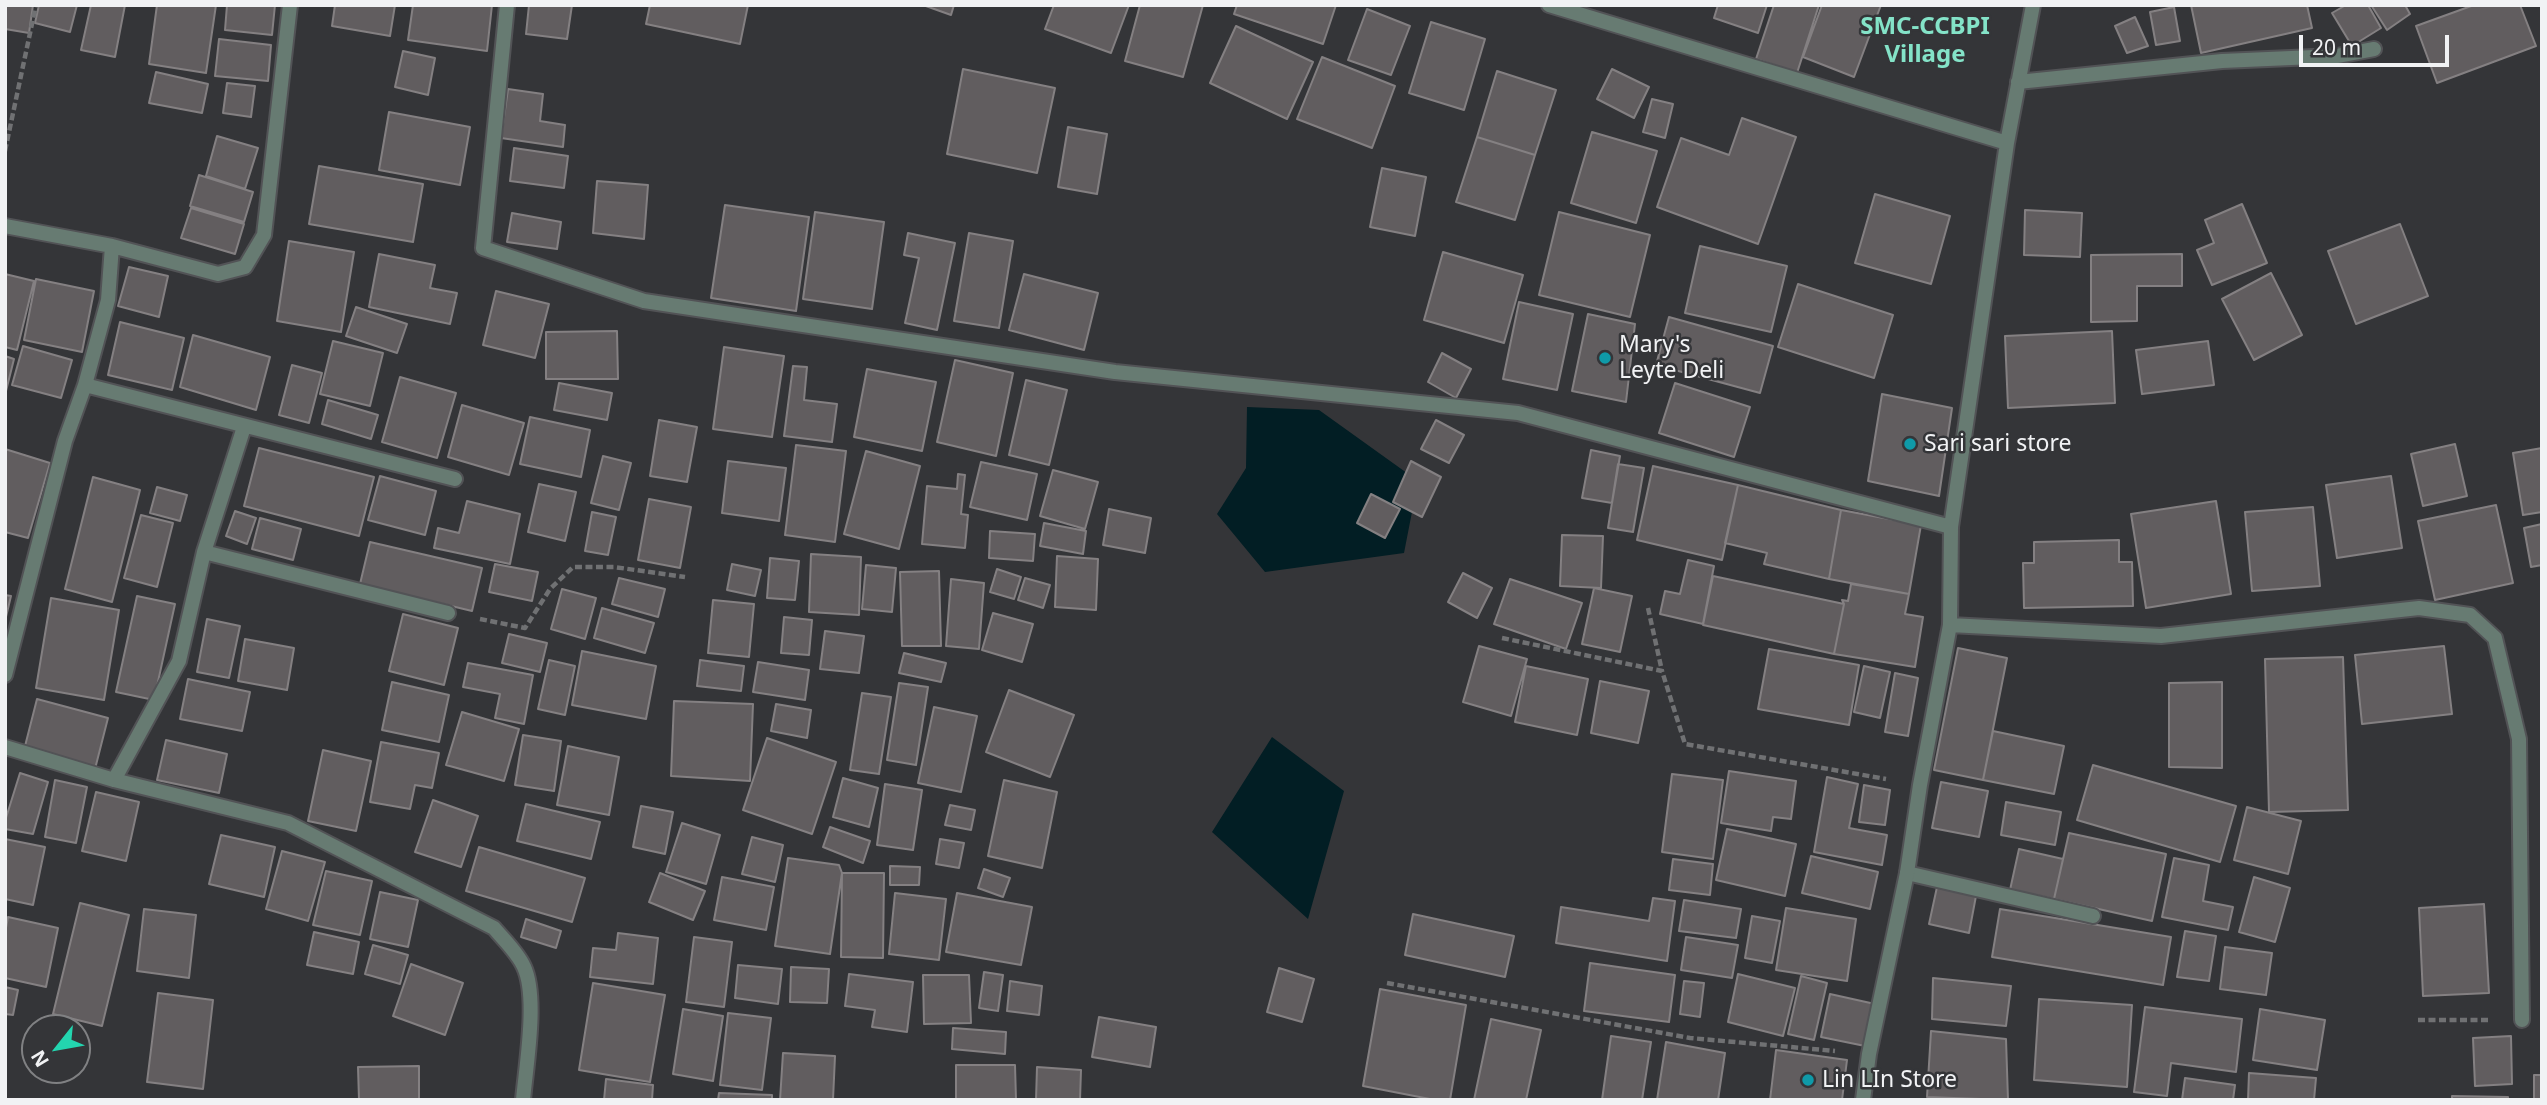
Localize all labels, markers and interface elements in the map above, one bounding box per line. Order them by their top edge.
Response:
district label: SMC-CCBPI Village [1860,13,1990,69]
scale bar [2302,21,2452,65]
text: 20 m [2312,33,2361,61]
place label: Mary's Leyte Deli [1619,331,1724,385]
marker: Mary's Leyte Deli [1597,350,1613,366]
place label: Sari sari store [1924,430,2072,458]
marker: Sari sari store [1902,436,1918,452]
north arrow [21,1014,91,1084]
text: N [25,1045,55,1072]
place label: Lin LIn Store [1822,1066,1957,1094]
marker: Lin LIn Store [1800,1072,1816,1088]

